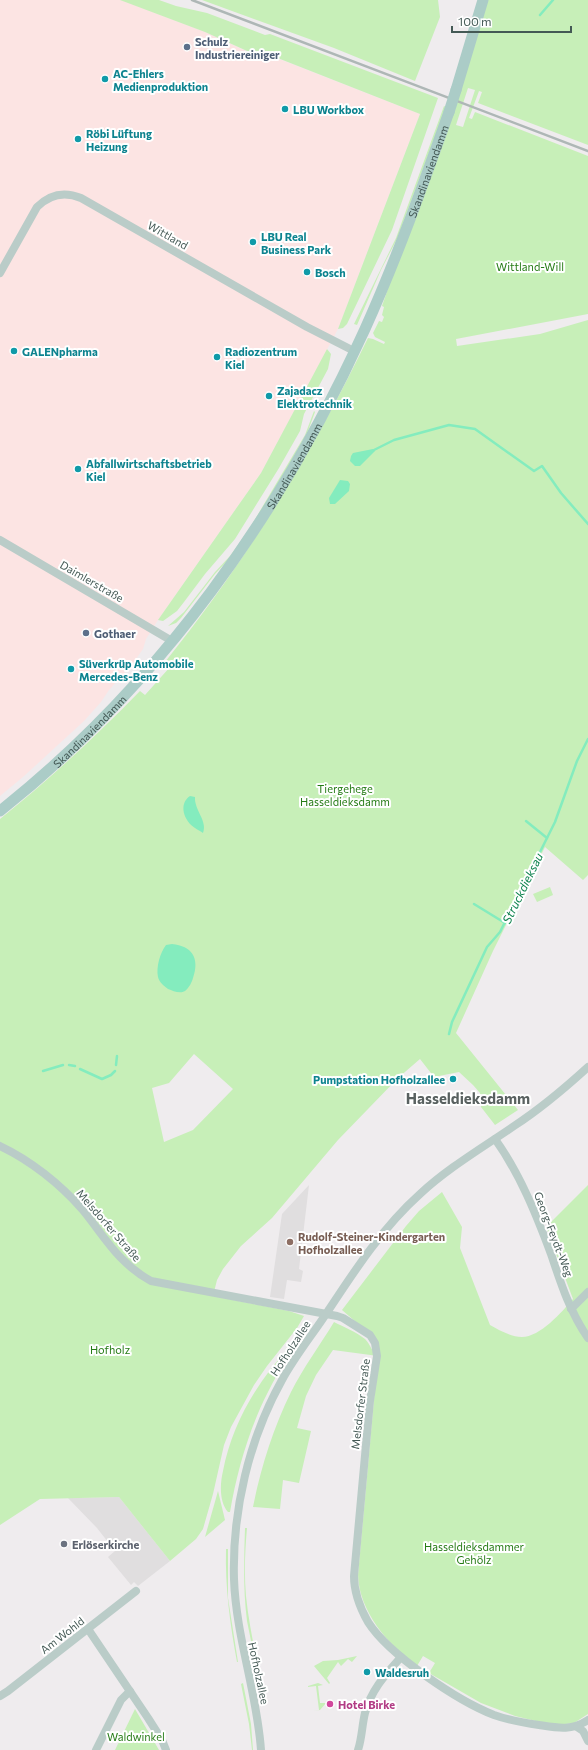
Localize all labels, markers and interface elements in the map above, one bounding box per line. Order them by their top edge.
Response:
scale bar [452,8,571,34]
text: 100 m [458,14,492,28]
place label: Schulz Industriereiniger [195,35,280,61]
marker: Schulz Industriereiniger [182,42,192,52]
place label: AC-Ehlers Medienproduktion [113,67,208,93]
marker: AC-Ehlers Medienproduktion [100,74,110,84]
place label: LBU Workbox [293,103,365,116]
marker: LBU Workbox [280,104,290,114]
street label: Skandinaviendamm [405,123,450,219]
place label: Röbi Lüftung Heizung [86,127,152,153]
marker: Röbi Lüftung Heizung [73,134,83,144]
street label: Wittland [146,218,190,252]
place label: LBU Real Business Park [261,230,332,256]
marker: LBU Real Business Park [248,237,258,247]
park label: Wittland-Will [496,260,564,273]
place label: Bosch [315,266,346,279]
marker: Bosch [302,267,312,277]
place label: GALENpharma [22,345,98,358]
place label: Radiozentrum Kiel [225,345,298,371]
marker: GALENpharma [9,346,19,356]
marker: Radiozentrum Kiel [212,352,222,362]
place label: Zajadacz Elektrotechnik [277,384,353,410]
marker: Zajadacz Elektrotechnik [264,391,274,401]
street label: Skandinaviendamm [263,420,324,511]
place label: Abfallwirtschaftsbetrieb Kiel [86,457,212,483]
marker: Abfallwirtschaftsbetrieb Kiel [73,464,83,474]
street label: Daimlerstraße [58,558,126,604]
place label: Gothaer [94,627,136,640]
marker: Gothaer [81,628,91,638]
place label: Süverkrüp Automobile Mercedes-Benz [79,657,194,683]
marker: Süverkrüp Automobile Mercedes-Benz [66,664,76,674]
street label: Skandinaviendamm [50,692,129,770]
park label: Tiergehege Hasseldieksdamm [300,782,390,808]
water label: Struckdieksau [499,850,545,926]
place label: Pumpstation Hofholzallee [313,1073,445,1086]
marker: Pumpstation Hofholzallee [448,1074,458,1084]
district label: Hasseldieksdamm [406,1089,530,1107]
street label: Melsdorfer Straße [74,1186,144,1264]
street label: Georg-Feydt-Weg [532,1190,576,1278]
place label: Rudolf-Steiner-Kindergarten Hofholzallee [298,1230,445,1256]
marker: Rudolf-Steiner-Kindergarten Hofholzallee [285,1237,295,1247]
street label: Hofholzallee [267,1318,313,1378]
park label: Hofholz [90,1343,131,1356]
street label: Melsdorfer Straße [348,1358,372,1450]
place label: Erlöserkirche [72,1538,139,1551]
marker: Erlöserkirche [59,1539,69,1549]
park label: Hasseldieksdammer Gehölz [424,1540,525,1566]
street label: Am Wohld [38,1614,86,1656]
street label: Hofholzallee [246,1641,272,1705]
place label: Waldesruh [375,1666,429,1679]
marker: Waldesruh [362,1667,372,1677]
place label: Hotel Birke [338,1698,395,1711]
marker: Hotel Birke [325,1699,335,1709]
park label: Waldwinkel [107,1730,165,1743]

